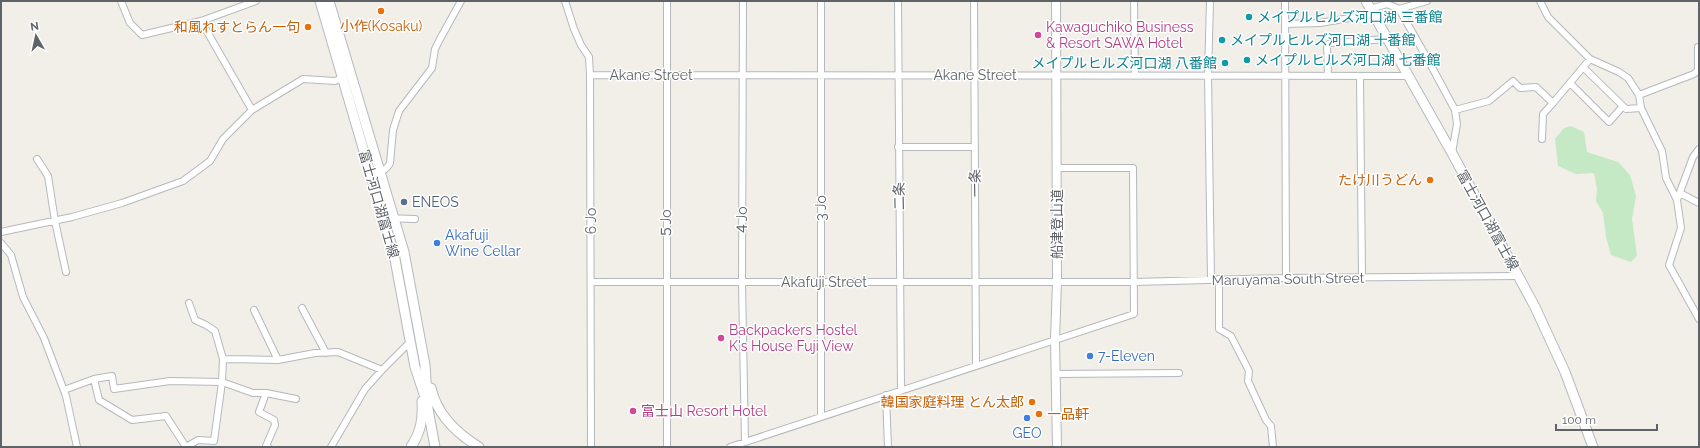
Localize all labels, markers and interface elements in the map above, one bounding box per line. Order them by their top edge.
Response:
marker: 小作(Kosaku) [376,6,386,16]
place label: メイプルヒルズ河口湖 三番館 [1257,9,1443,25]
marker: メイプルヒルズ河口湖 三番館 [1244,12,1254,22]
north arrow [16,16,56,56]
place label: 小作(Kosaku) [340,18,423,34]
place label: 和風れすとらん一句 [174,19,300,35]
place label: Kawaguchiko Business & Resort SAWA Hotel [1046,19,1194,51]
text: N [29,20,40,34]
marker: 和風れすとらん一句 [303,22,313,32]
marker: Kawaguchiko Business & Resort SAWA Hotel [1033,30,1043,40]
place label: メイプルヒルズ河口湖 十番館 [1230,32,1416,48]
marker: メイプルヒルズ河口湖 十番館 [1217,35,1227,45]
place label: メイプルヒルズ河口湖 七番館 [1255,52,1441,68]
place label: メイプルヒルズ河口湖 八番館 [1031,55,1217,71]
marker: メイプルヒルズ河口湖 七番館 [1242,55,1252,65]
marker: メイプルヒルズ河口湖 八番館 [1220,58,1230,68]
street label: Akane Street [609,67,693,83]
street label: Akane Street [933,67,1017,83]
street label: 富士河口湖富士線 [356,148,402,260]
street label: 富士河口湖富士線 [1454,167,1522,273]
street label: 一条 [967,169,983,197]
place label: たけ川うどん [1338,172,1422,188]
marker: たけ川うどん [1425,175,1435,185]
street label: 二条 [891,182,907,210]
street label: 船津登山道 [1049,189,1065,259]
place label: ENEOS [412,194,459,210]
street label: 3 Jo [813,195,829,221]
marker: ENEOS [399,197,409,207]
street label: ４Jo [734,207,750,235]
street label: 6 Jo [583,208,599,234]
street label: ５Jo [658,210,674,238]
place label: Akafuji Wine Cellar [445,227,521,259]
marker: Akafuji Wine Cellar [432,238,442,248]
street label: Maruyama South Street [1212,270,1365,288]
street label: Akafuji Street [781,274,867,290]
place label: Backpackers Hostel K's House Fuji View [729,322,858,354]
marker: Backpackers Hostel K's House Fuji View [716,333,726,343]
place label: 7-Eleven [1098,348,1155,364]
marker: 7-Eleven [1085,351,1095,361]
place label: 韓国家庭料理 とん太郎 [880,394,1024,410]
marker: 韓国家庭料理 とん太郎 [1027,397,1037,407]
place label: 富士山 Resort Hotel [641,403,767,419]
marker: 富士山 Resort Hotel [628,406,638,416]
place label: 一品軒 [1047,406,1089,422]
scale bar [1556,406,1657,432]
marker: 一品軒 [1034,409,1044,419]
marker: GEO [1022,413,1032,423]
text: 100 m [1562,413,1596,427]
place label: GEO [1013,425,1041,441]

